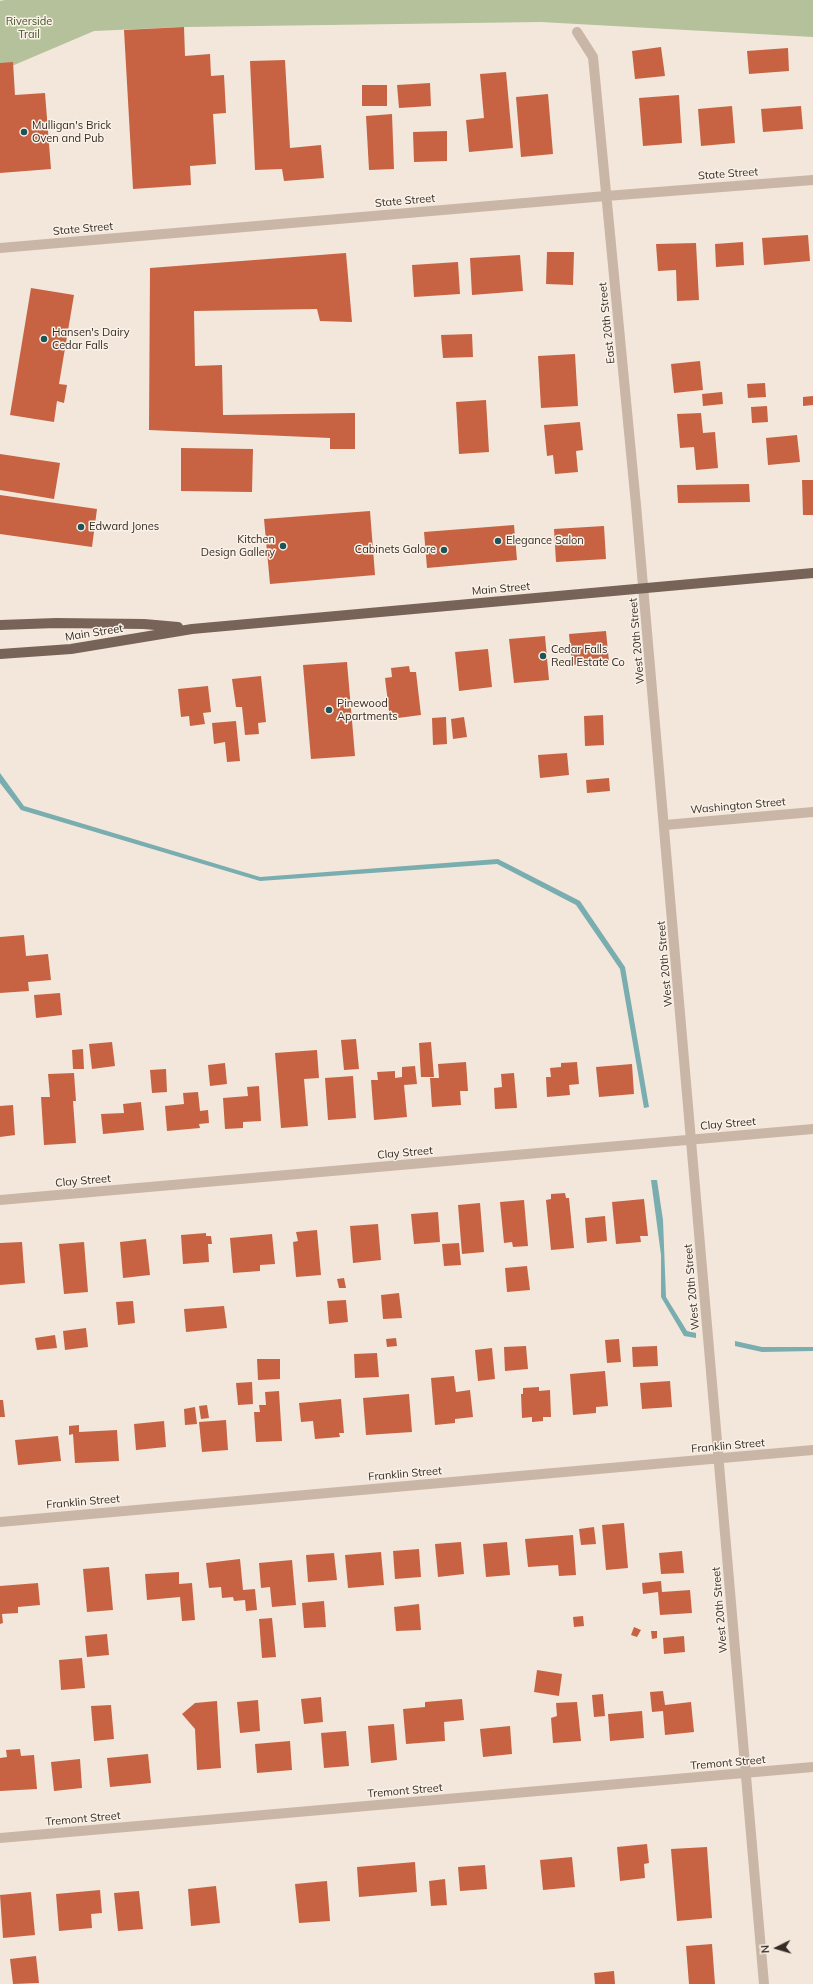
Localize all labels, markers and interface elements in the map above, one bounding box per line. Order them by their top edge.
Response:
park label: Riverside Trail [6,15,52,41]
place label: Mulligan's Brick Oven and Pub [32,119,111,145]
marker: Mulligan's Brick Oven and Pub [19,127,29,137]
street label: State Street [697,165,759,183]
street label: State Street [374,192,436,210]
street label: State Street [52,220,114,238]
street label: East 20th Street [596,282,618,364]
place label: Hansen's Dairy Cedar Falls [52,326,130,352]
marker: Hansen's Dairy Cedar Falls [39,334,49,344]
place label: Edward Jones [89,520,159,534]
marker: Edward Jones [76,522,86,532]
place label: Kitchen Design Gallery [201,533,275,559]
place label: Elegance Salon [506,534,584,548]
marker: Elegance Salon [493,536,503,546]
marker: Kitchen Design Gallery [278,541,288,551]
place label: Cabinets Galore [355,543,436,557]
marker: Cabinets Galore [439,545,449,555]
street label: Main Street [471,580,531,598]
street label: West 20th Street [627,597,647,685]
street label: Main Street [64,622,124,644]
place label: Cedar Falls Real Estate Co [551,643,625,669]
marker: Cedar Falls Real Estate Co [538,651,548,661]
place label: Pinewood Apartments [337,697,398,723]
marker: Pinewood Apartments [324,705,334,715]
street label: Washington Street [690,795,786,817]
street label: West 20th Street [655,920,675,1008]
street label: Clay Street [700,1115,756,1133]
street label: Clay Street [377,1144,433,1162]
street label: Clay Street [55,1172,111,1190]
street label: West 20th Street [682,1243,702,1331]
street label: Franklin Street [691,1436,765,1456]
street label: Franklin Street [368,1464,442,1484]
street label: Franklin Street [46,1492,120,1512]
street label: West 20th Street [710,1566,730,1654]
street label: Tremont Street [690,1753,766,1773]
street label: Tremont Street [367,1781,443,1801]
street label: Tremont Street [45,1809,121,1829]
north arrow [757,1928,797,1968]
text: N [758,1944,772,1954]

